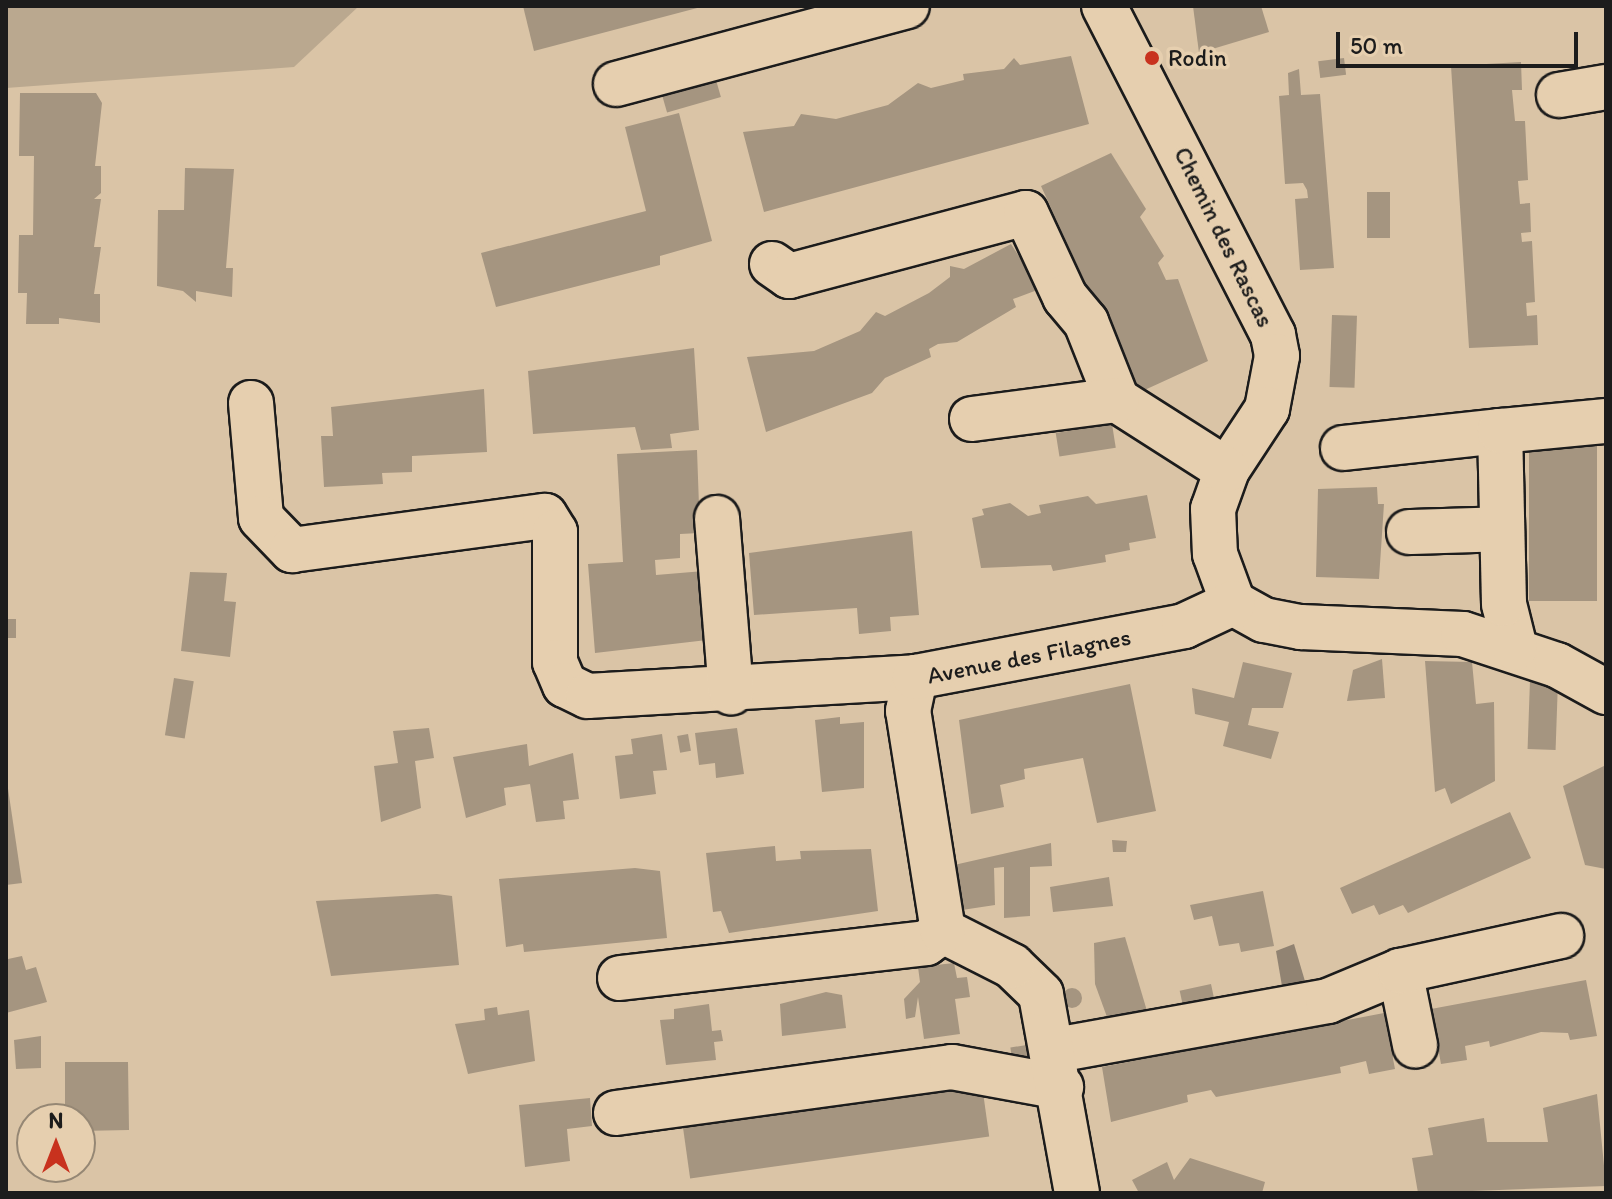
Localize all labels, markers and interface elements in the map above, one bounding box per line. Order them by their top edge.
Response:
scale bar [1340,16,1582,66]
text: 50 m [1350,31,1403,60]
place label: Rodin [1168,44,1227,72]
marker: Rodin [1143,49,1161,67]
street label: Chemin des Rascas [1168,143,1280,331]
street label: Avenue des Filagnes [925,622,1133,690]
north arrow [16,1103,96,1183]
text: N [49,1107,63,1134]

